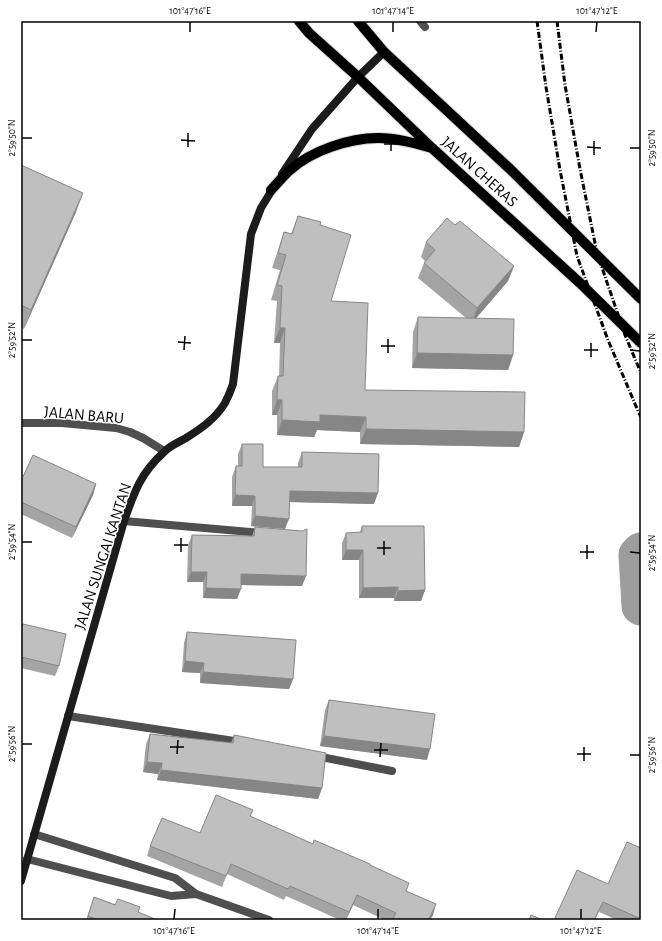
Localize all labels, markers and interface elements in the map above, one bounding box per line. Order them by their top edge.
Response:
text: 101°47'16"E [169,6,211,16]
text: 101°47'14"E [372,6,414,16]
text: 101°47'12"E [576,6,618,16]
text: 2°59'50"N [7,119,17,157]
text: 2°59'50"N [647,129,657,167]
street label: JALAN CHERAS [438,134,520,210]
text: 2°59'52"N [7,322,17,358]
text: 2°59'52"N [647,333,657,369]
street label: JALAN BARU [43,404,125,426]
street label: JALAN SUNGAI KANTAN [72,481,134,632]
text: 2°59'54"N [7,524,17,560]
text: 2°59'54"N [647,535,657,571]
text: 2°59'56"N [7,726,17,762]
text: 2°59'56"N [647,737,657,773]
text: 101°47'16"E [153,926,195,936]
text: 101°47'14"E [357,926,399,936]
text: 101°47'12"E [560,926,602,936]

